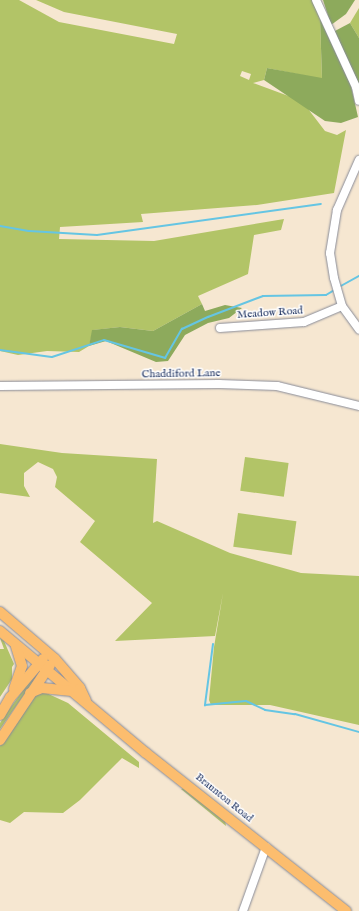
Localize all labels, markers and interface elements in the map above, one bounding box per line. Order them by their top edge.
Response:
street label: Meadow Road [237,304,303,322]
street label: Chaddiford Lane [142,367,220,381]
street label: Braunton Road [193,771,255,825]

